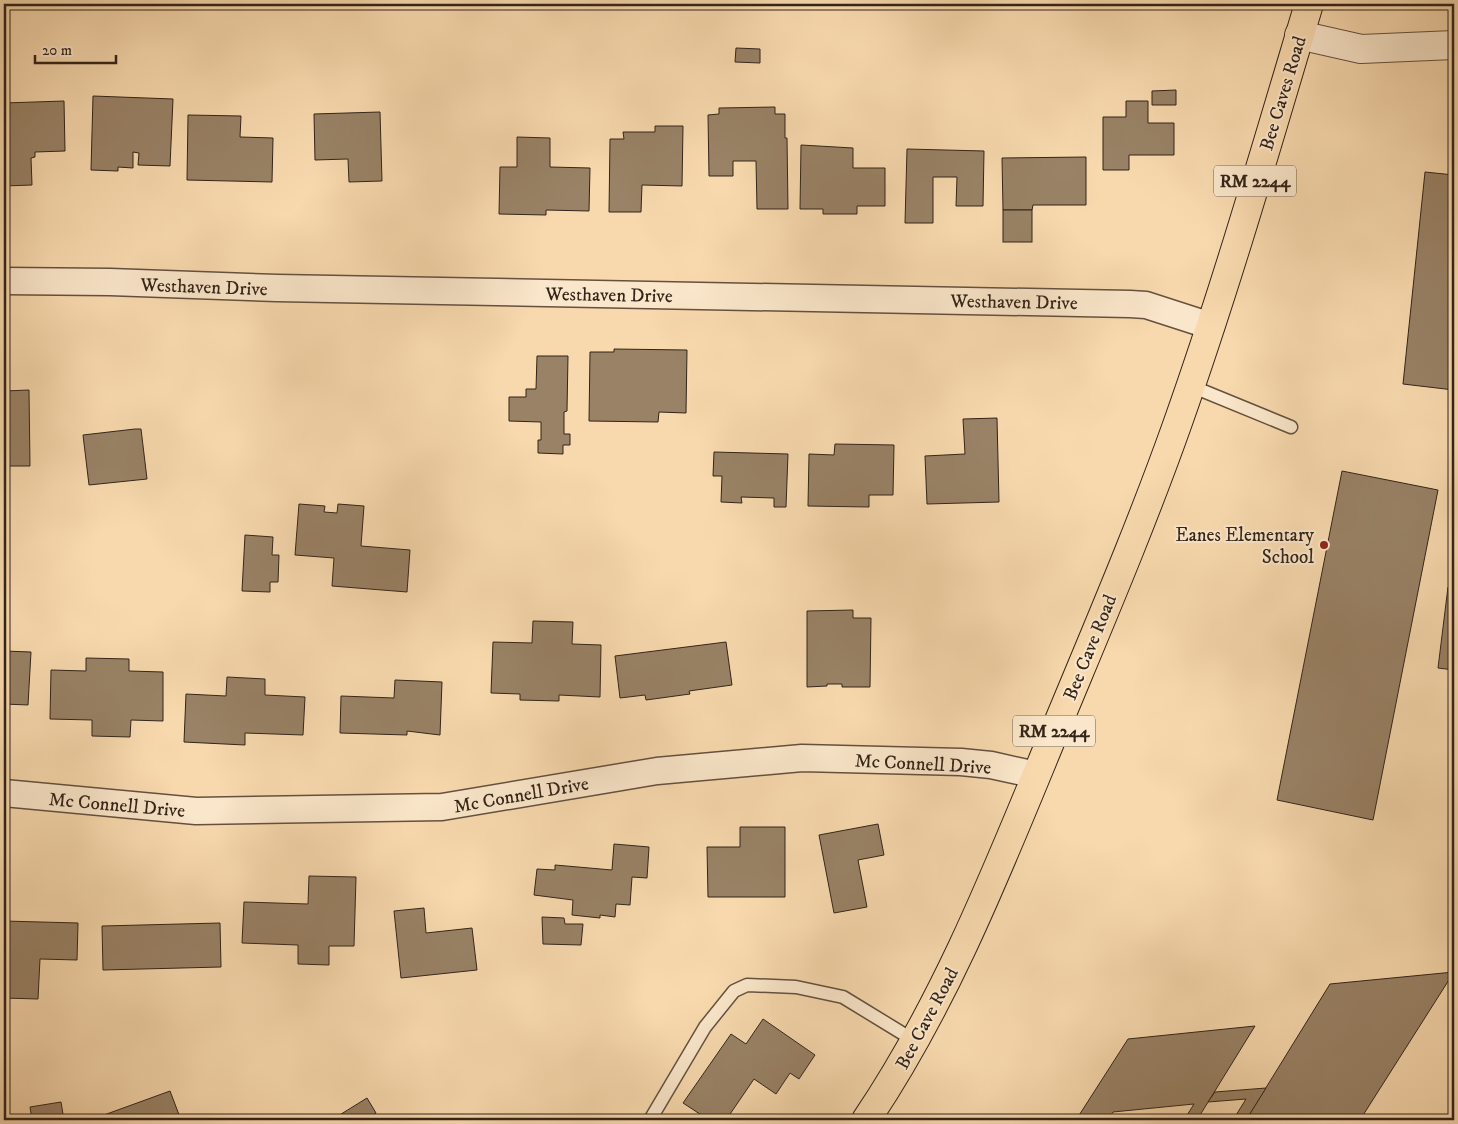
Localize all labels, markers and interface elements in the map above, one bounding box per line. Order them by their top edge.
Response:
scale bar [35,32,116,64]
street label: Bee Caves Road [1255,33,1312,153]
text: 20 m [42,41,72,60]
road number: RM 2244 [1214,166,1296,197]
street label: Westhaven Drive [139,274,268,301]
street label: Westhaven Drive [544,283,673,308]
street label: Westhaven Drive [949,290,1078,315]
place label: Eanes Elementary School [1175,524,1315,569]
marker: Eanes Elementary School [1318,539,1330,551]
street label: Bee Cave Road [1059,591,1122,704]
road number: RM 2244 [1013,716,1095,746]
street label: Mc Connell Drive [854,749,992,780]
street label: Mc Connell Drive [452,772,591,819]
street label: Mc Connell Drive [48,788,186,823]
street label: Bee Cave Road [891,963,964,1074]

